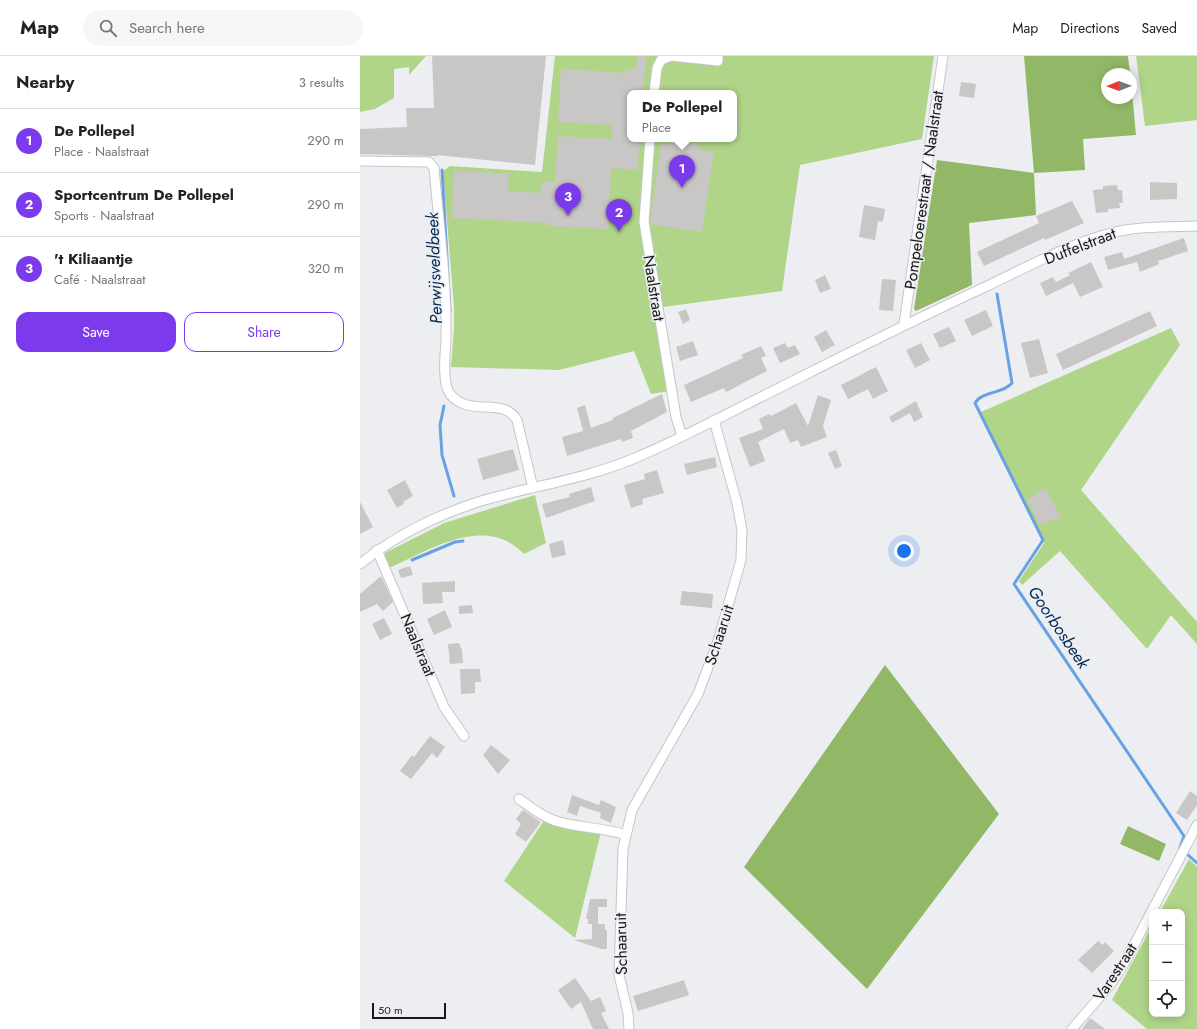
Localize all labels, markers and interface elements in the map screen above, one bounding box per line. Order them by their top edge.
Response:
search box [83,10,363,46]
text: Map [20,14,59,41]
icon: search [97,17,119,39]
text: Search here [129,17,205,39]
text: Map [1012,18,1038,38]
text: Directions [1060,18,1120,38]
text: Saved [1142,18,1177,38]
north arrow [1101,68,1137,104]
text: Nearby [16,70,74,94]
text: 3 results [299,73,344,92]
street label: Pompeloerestraat / Naalstraat [899,89,949,291]
popup [627,90,737,142]
text: De Pollepel [642,96,722,118]
text: Place [642,118,671,137]
text: De Pollepel [54,120,134,142]
text: 1 [26,131,32,150]
text: 290 m [307,131,344,150]
text: Place · Naalstraat [54,142,149,161]
pin: 1 [669,155,695,188]
pin: 3 [555,183,581,216]
text: Sportcentrum De Pollepel [54,184,234,206]
text: 2 [25,195,33,214]
text: 290 m [307,195,344,214]
pin: 2 [606,199,632,232]
text: Sports · Naalstraat [54,206,154,225]
water label: Perwijsveldbeek [420,211,448,324]
street label: Duffelstraat [1041,222,1119,270]
text: 't Kiliaantje [54,248,133,270]
street label: Naalstraat [637,253,671,323]
text: 3 [25,259,33,278]
text: 320 m [308,259,344,278]
text: Café · Naalstraat [54,270,145,289]
button: Save [16,312,176,352]
button: Share [184,312,344,352]
your location [894,541,914,561]
water label: Goorbosbeek [1022,581,1096,674]
street label: Schaaruit [698,602,740,668]
street label: Naalstraat [394,610,442,680]
map controls [1149,909,1185,1017]
button: + [1149,909,1185,945]
street label: Schaaruit [609,913,633,975]
street label: Varestraat [1088,938,1142,1006]
button: − [1149,945,1185,981]
button: locate [1149,981,1185,1017]
scale bar [372,1001,446,1020]
text: 50 m [378,1002,403,1018]

